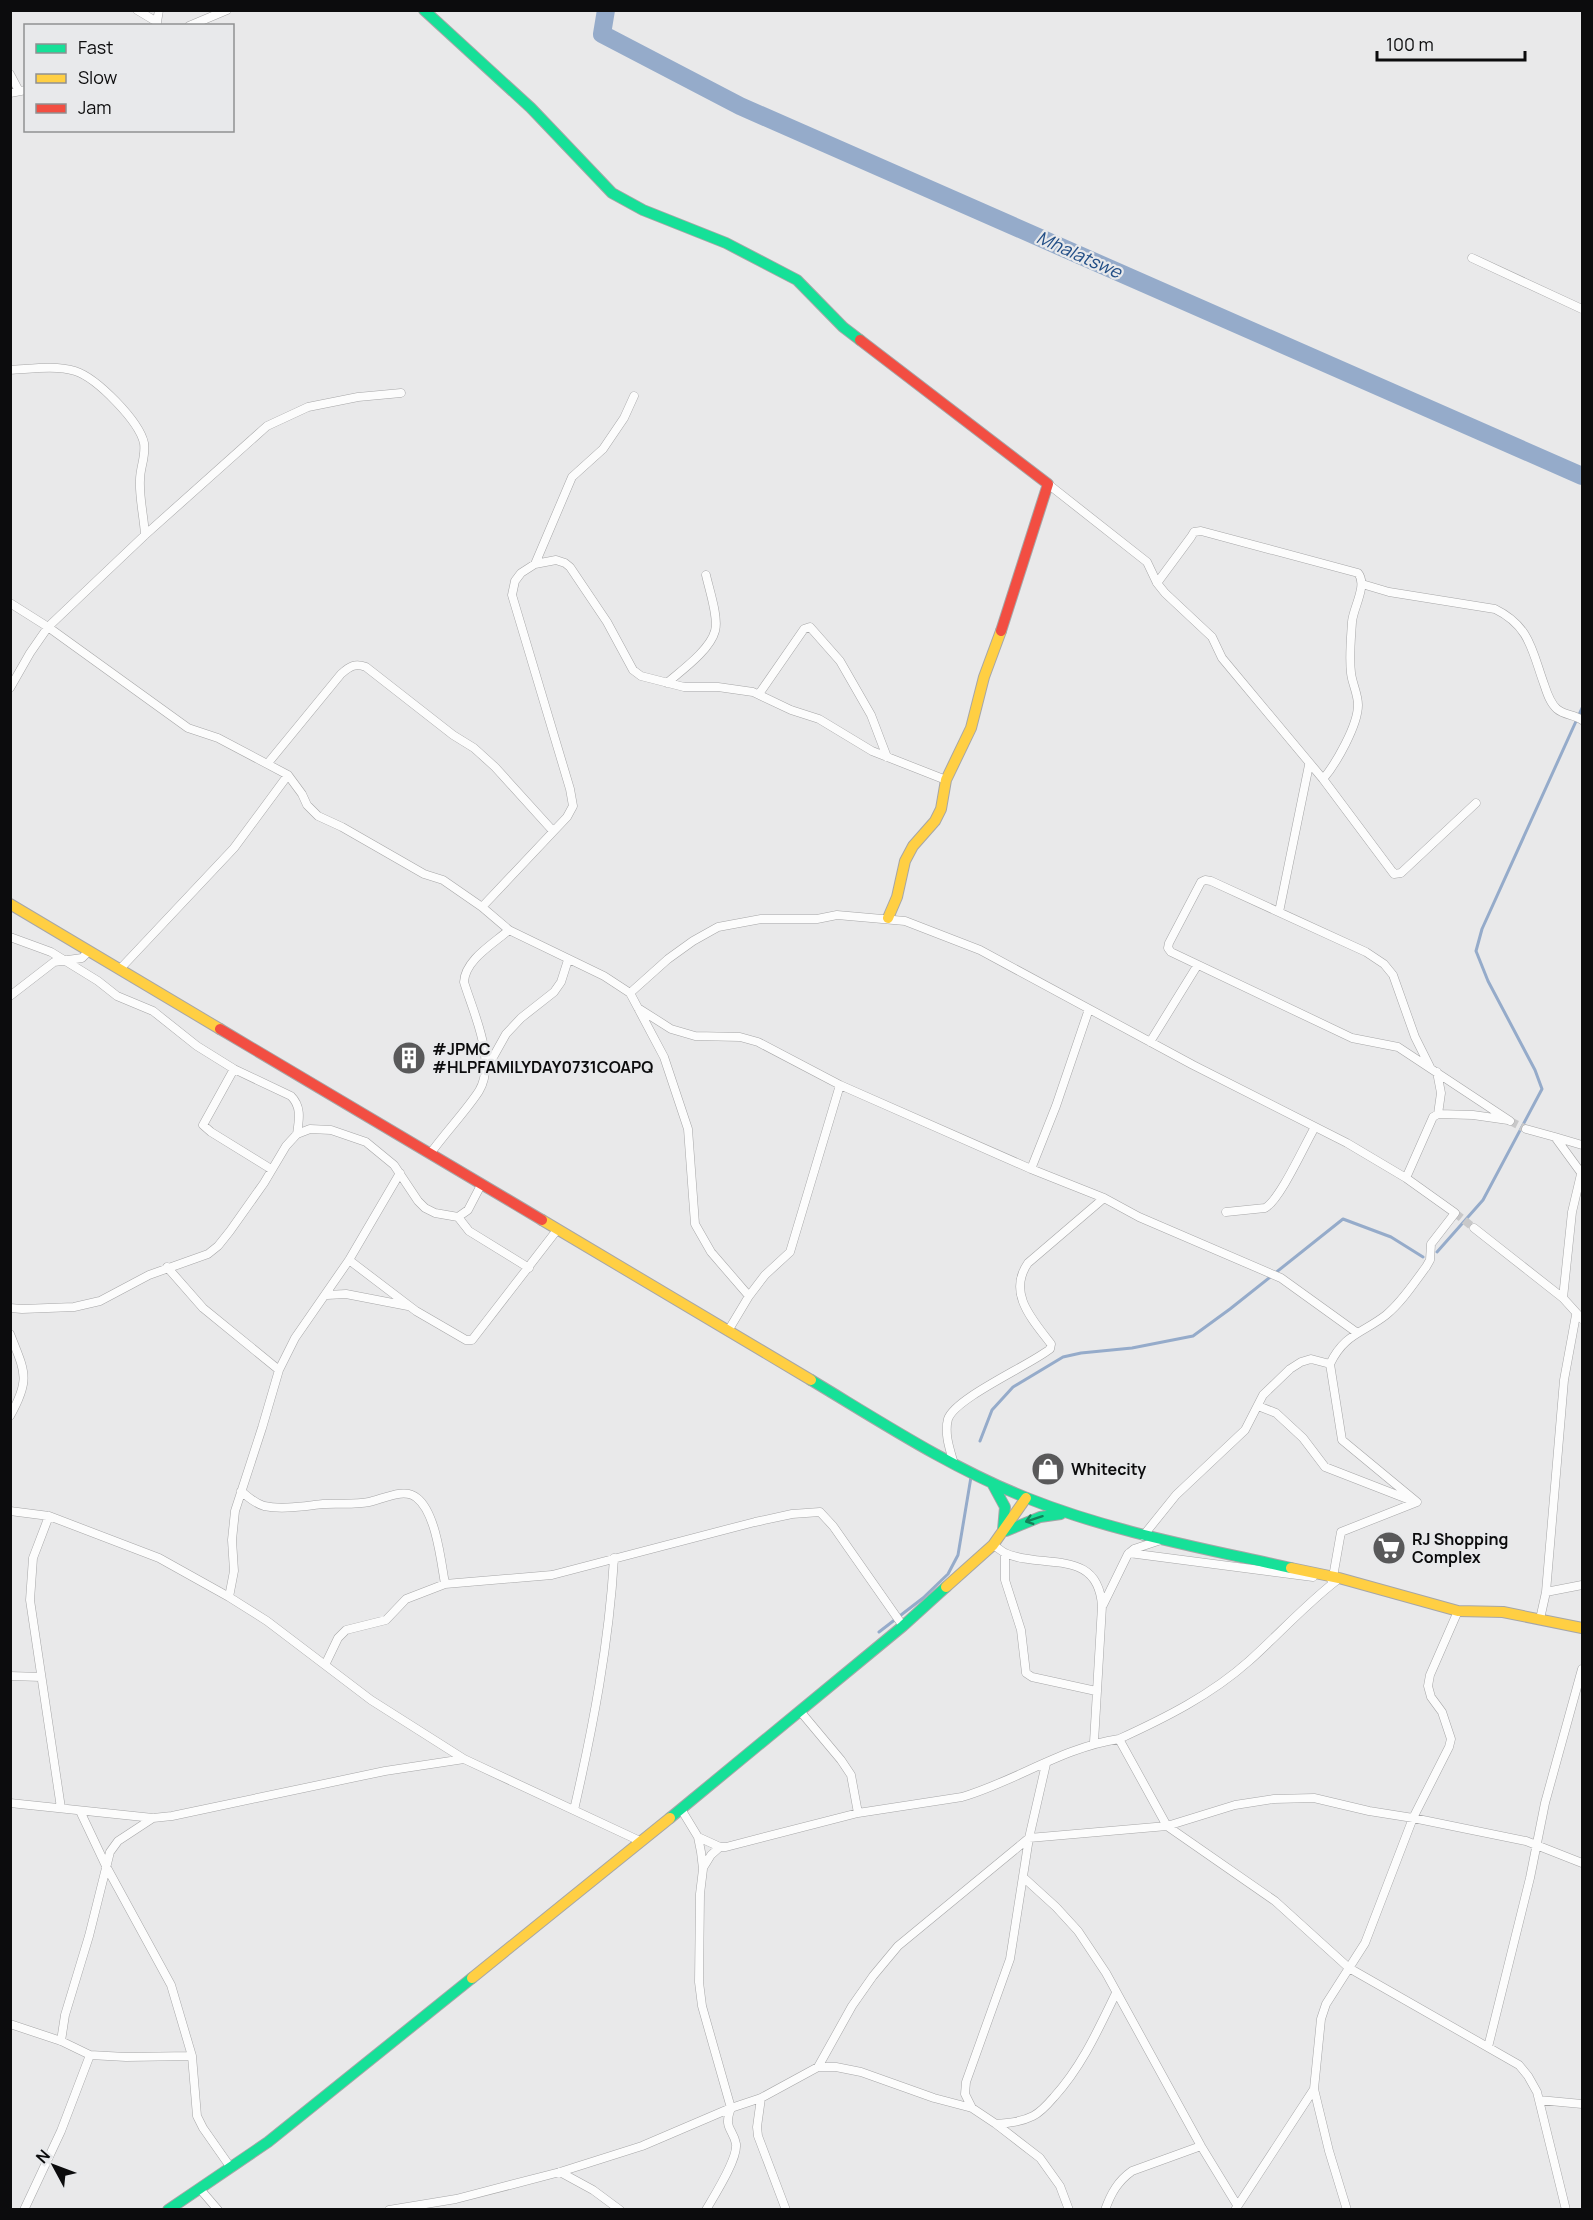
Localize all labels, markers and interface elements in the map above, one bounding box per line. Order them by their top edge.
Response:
legend [24,24,234,132]
scale bar [1377,24,1526,62]
text: 100 m [1386,32,1434,56]
text: Fast [78,35,113,59]
text: Slow [78,65,118,89]
text: Jam [78,95,112,119]
water label: Mhalatswe [1033,225,1127,284]
place label: #JPMC #HLPFAMILYDAY0731COAPQ [432,1038,653,1078]
building icon: #JPMC #HLPFAMILYDAY0731COAPQ [391,1040,427,1076]
shop icon: Whitecity [1030,1451,1066,1487]
place label: Whitecity [1071,1458,1146,1480]
one-way arrow [1026,1514,1044,1525]
place label: RJ Shopping Complex [1412,1528,1508,1568]
supermarket icon: RJ Shopping Complex [1371,1530,1407,1566]
north arrow [24,2136,84,2196]
text: N [31,2145,55,2168]

